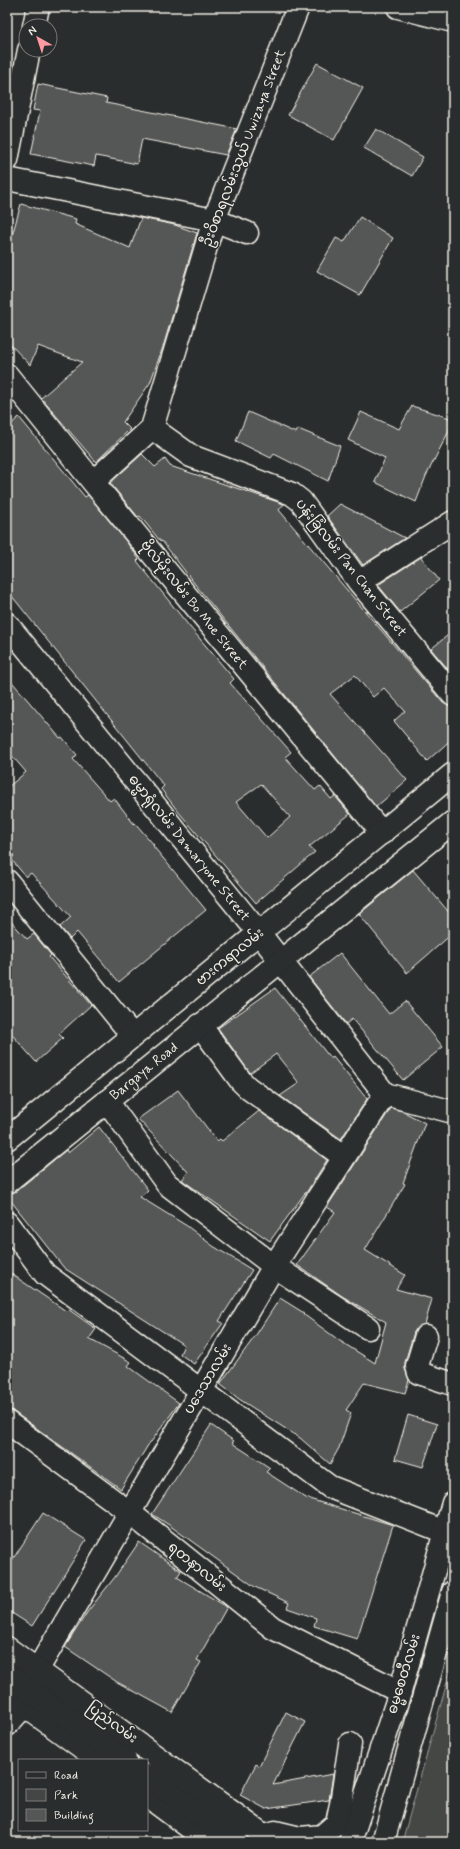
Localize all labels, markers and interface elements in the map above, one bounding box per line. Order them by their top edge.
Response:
north arrow [18,18,58,58]
text: N [25,23,40,39]
street label: ဦးဝိစာရလမ်းသွယ် Uwizaya Street [196,45,292,250]
street label: ပန်းခြံလမ်း Pan Chan Street [290,494,412,642]
street label: ဗိုလ်မိုးလမ်း Bo Moe Street [135,535,254,675]
street label: ဓမ္မာရုံလမ်း Damaryone Street [122,770,256,927]
street label: ဗားကရာလမ်း [191,922,269,992]
street label: Bargaya Road [106,1039,182,1104]
street label: ပဒေသာလမ်း [178,1339,236,1418]
street label: ရတနာလမ်း [163,1536,231,1598]
street label: ဓမ္မစေတီလမ်း [381,1631,427,1717]
street label: ပြည်လမ်း [82,1697,142,1749]
legend [18,1759,148,1831]
text: Road [54,1768,78,1784]
text: Park [54,1788,78,1804]
text: Building [54,1808,94,1825]

